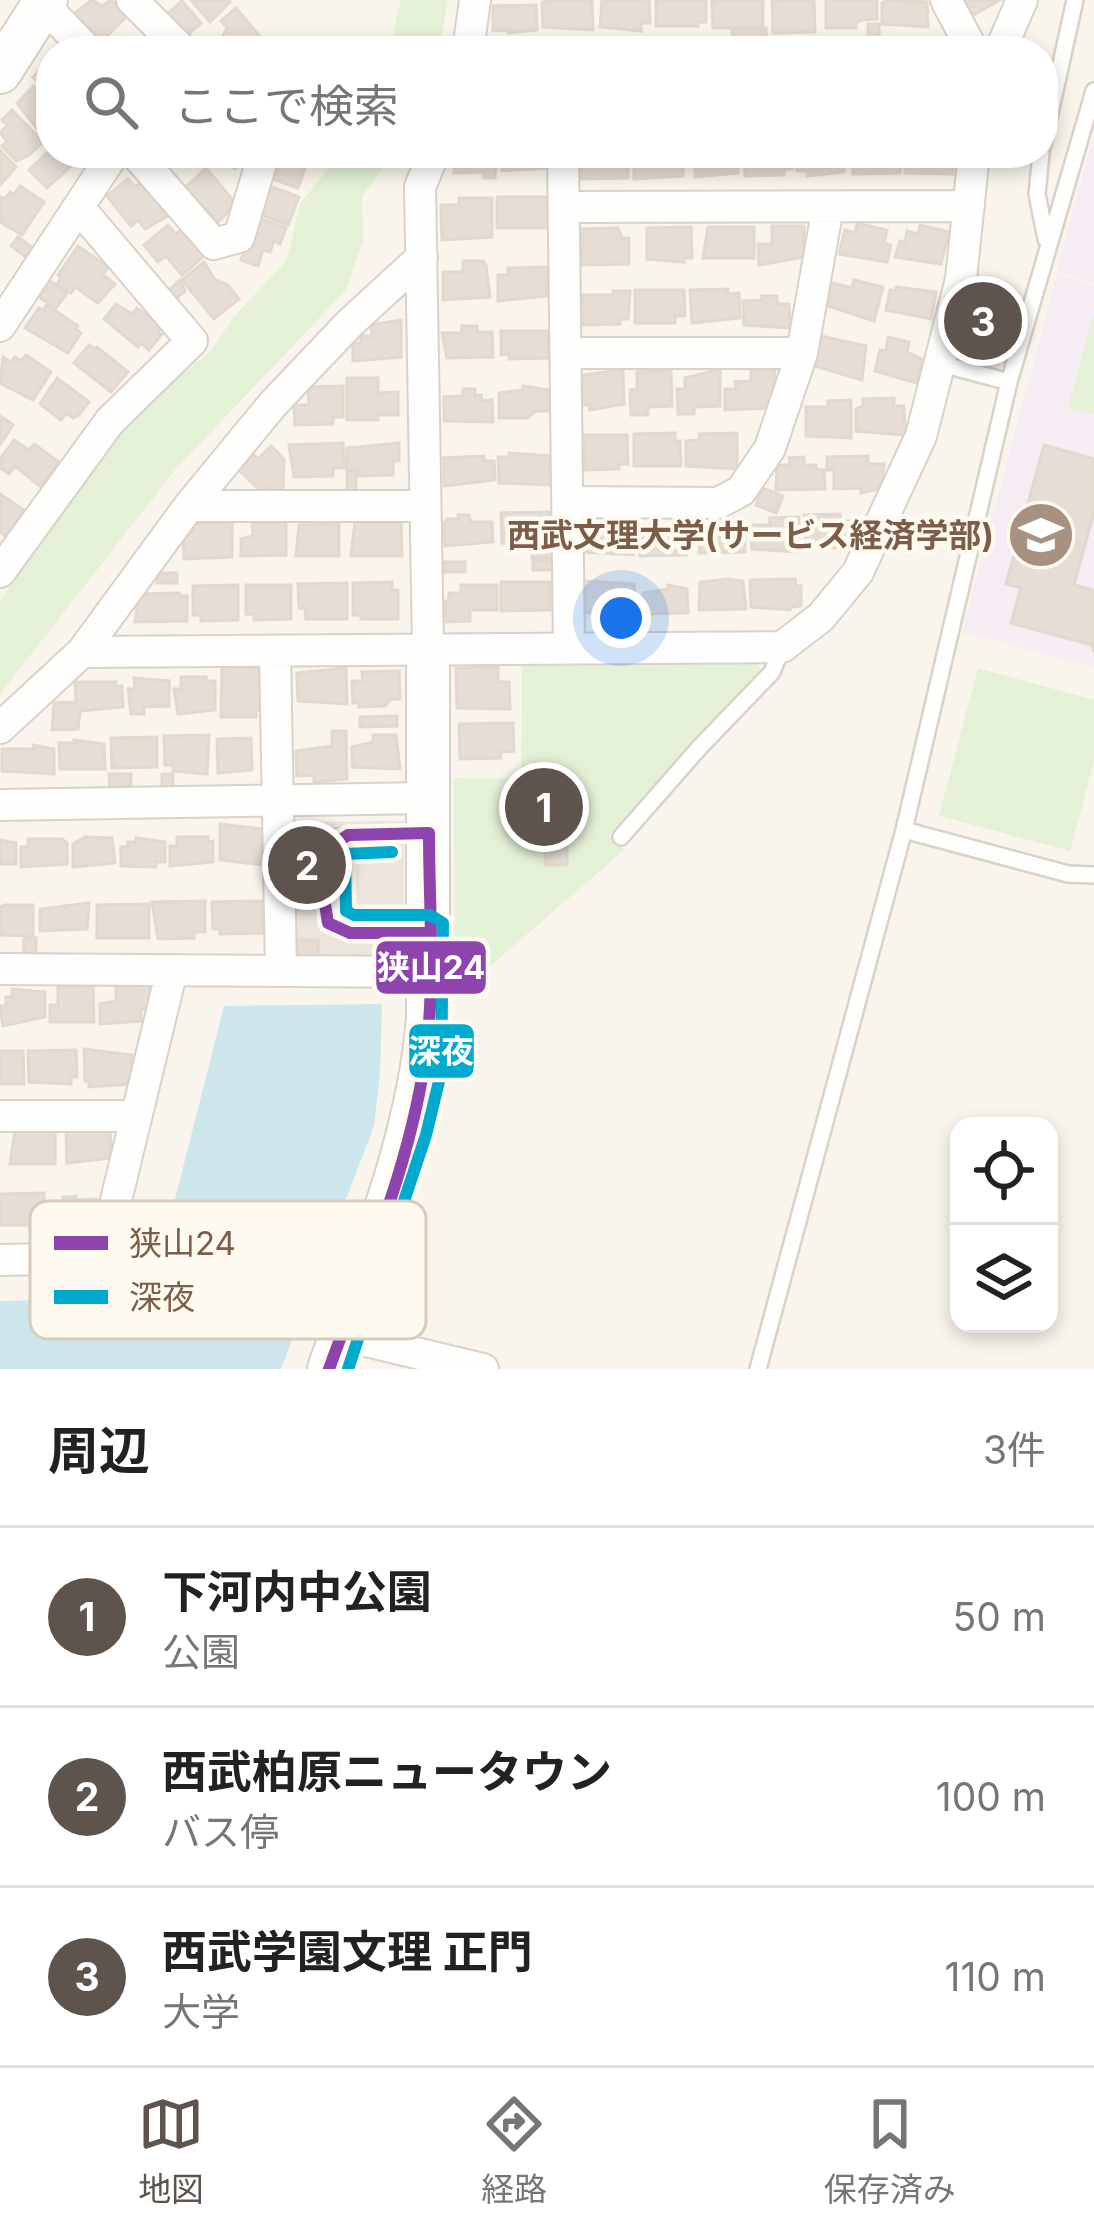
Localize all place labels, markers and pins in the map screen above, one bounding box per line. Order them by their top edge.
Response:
pin: 3 [944,276,1022,366]
school or university icon: 西武文理大学(サービス経済学部) [1006,500,1076,570]
place label: 西武文理大学(サービス経済学部) [507,515,994,555]
pin: 1 [505,762,583,852]
pin: 2 [268,820,346,910]

